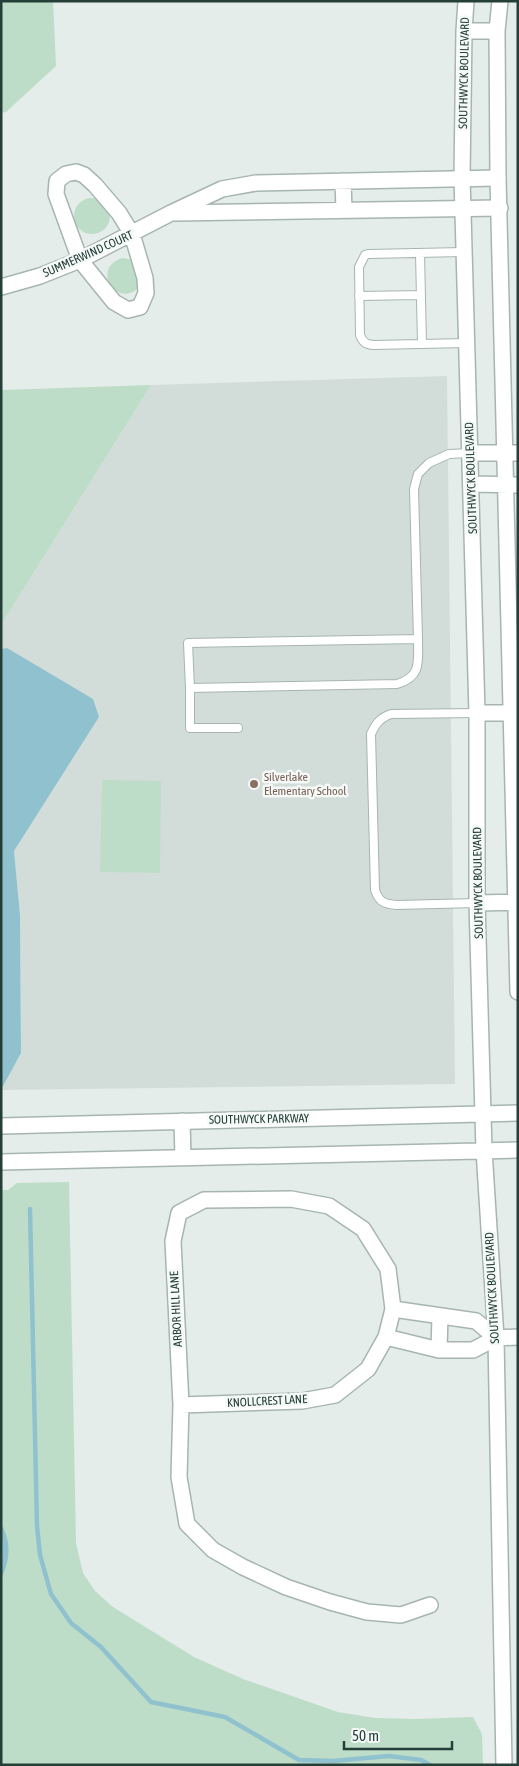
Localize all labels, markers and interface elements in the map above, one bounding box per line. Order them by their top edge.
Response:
street label: SOUTHWYCK BOULEVARD [456,17,472,129]
street label: SUMMERWIND COURT [41,228,136,280]
street label: SOUTHWYCK BOULEVARD [462,422,480,534]
place label: Silverlake Elementary School [264,770,347,798]
marker: Silverlake Elementary School [248,778,260,790]
street label: SOUTHWYCK BOULEVARD [470,827,486,939]
street label: SOUTHWYCK PARKWAY [209,1111,310,1127]
street label: SOUTHWYCK BOULEVARD [482,1232,502,1344]
street label: ARBOR HILL LANE [167,1271,185,1347]
street label: KNOLLCREST LANE [227,1392,307,1410]
scale bar [344,1718,452,1750]
text: 50 m [352,1727,379,1744]

